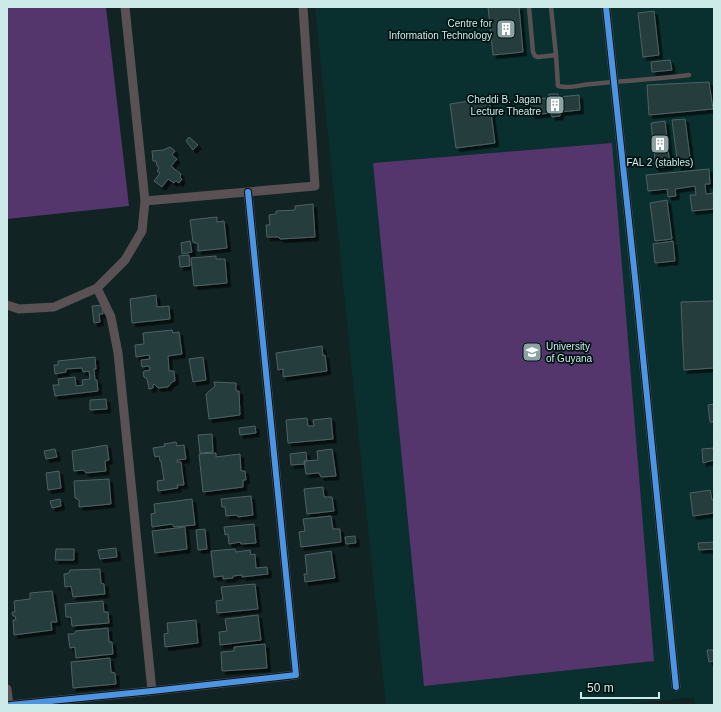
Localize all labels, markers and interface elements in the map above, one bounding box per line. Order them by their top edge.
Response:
place label: Centre for Information Technology [389,18,493,41]
building icon: Centre for Information Technology [495,18,517,40]
place label: Cheddi B. Jagan Lecture Theatre [467,94,541,117]
building icon: Cheddi B. Jagan Lecture Theatre [544,94,566,116]
building icon: FAL 2 (stables) [649,133,671,155]
place label: FAL 2 (stables) [627,157,693,168]
school or university icon: University of Guyana [521,341,543,363]
place label: University of Guyana [546,341,593,364]
scale bar [581,674,659,700]
text: 50 m [587,681,614,695]

